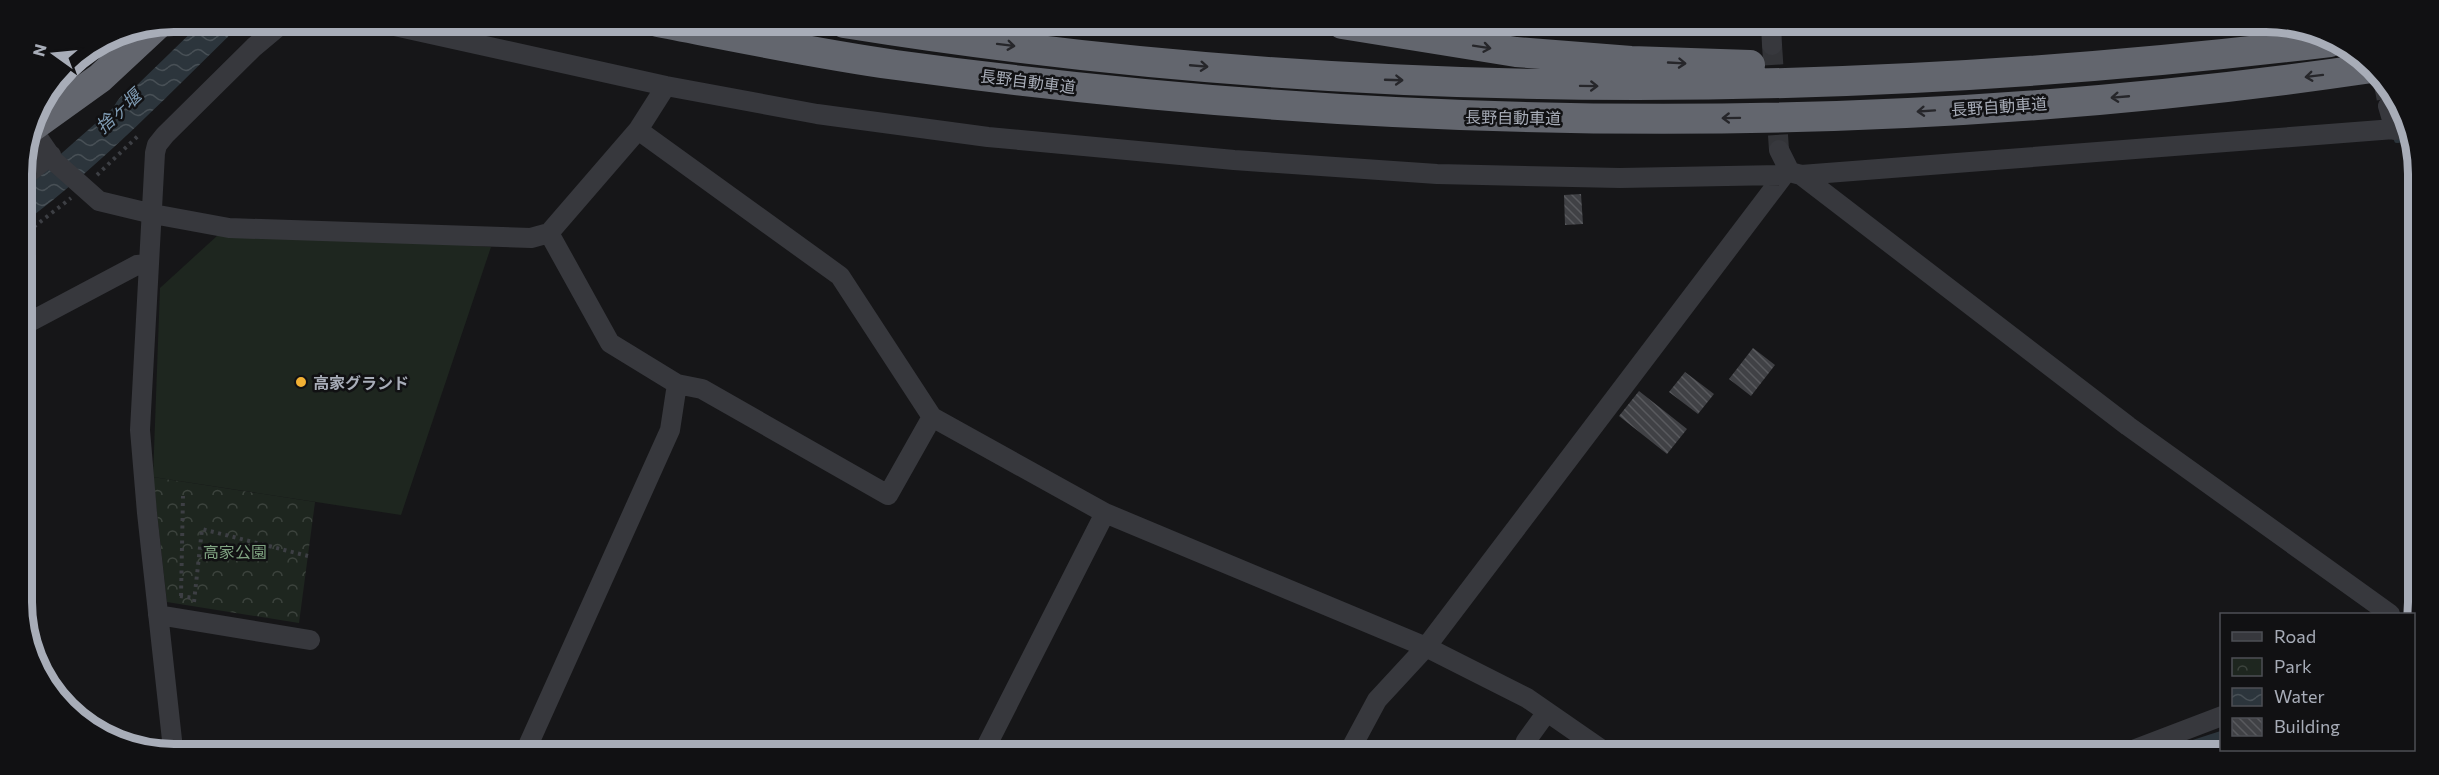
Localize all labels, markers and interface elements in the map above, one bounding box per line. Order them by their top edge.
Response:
north arrow [24,24,84,84]
one-way arrow [995,40,1015,51]
one-way arrow [1472,41,1492,52]
text: N [28,42,50,58]
one-way arrow [1666,57,1686,69]
one-way arrow [1189,61,1209,72]
street label: 長野自動車道 [979,66,1077,96]
one-way arrow [2305,71,2325,82]
one-way arrow [1383,74,1403,85]
one-way arrow [1578,80,1598,91]
water label: 捨ヶ堰 [91,82,147,137]
one-way arrow [2111,92,2131,103]
street label: 長野自動車道 [1950,93,2048,119]
one-way arrow [1916,106,1936,117]
street label: 長野自動車道 [1465,107,1561,127]
one-way arrow [1721,112,1741,124]
place label: 高家グランド [313,373,409,392]
marker: 高家グランド [294,375,308,389]
park label: 高家公園 [203,542,267,561]
legend [2220,613,2415,751]
text: Road [2274,625,2316,647]
text: Park [2274,655,2312,677]
text: Water [2274,685,2325,707]
text: Building [2274,715,2340,737]

